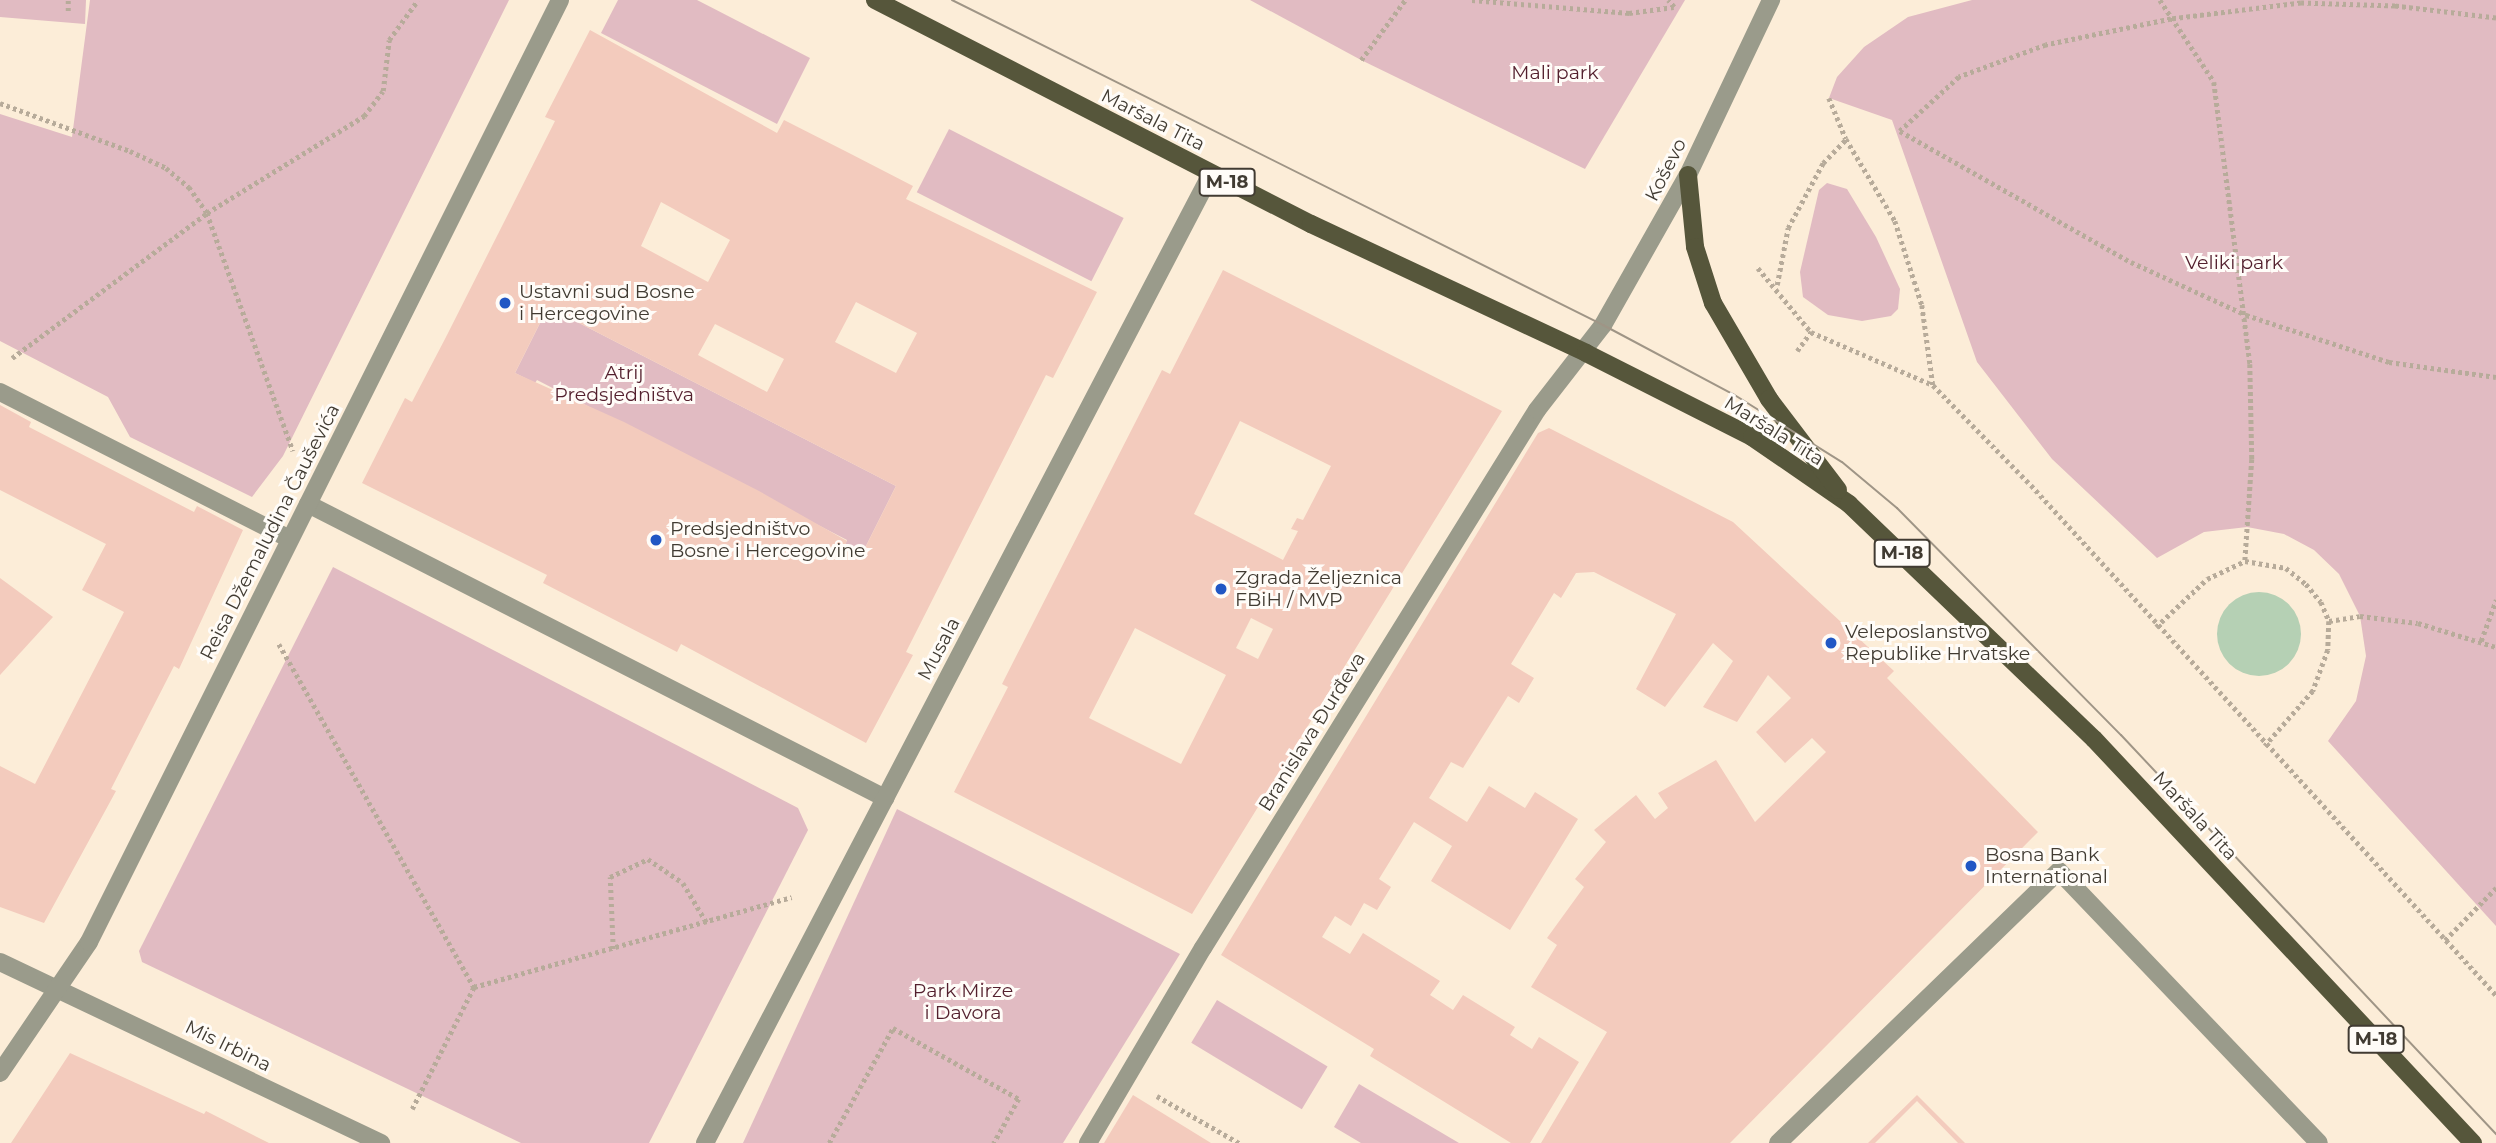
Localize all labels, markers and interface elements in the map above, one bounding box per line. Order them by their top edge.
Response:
park label: Mali park [1511,62,1599,84]
street label: Maršala Tita [1097,84,1209,156]
street label: Koševo [1641,135,1691,205]
road number: M-18 [1197,168,1257,196]
park label: Veliki park [2185,252,2283,274]
place label: Ustavni sud Bosne i Hercegovine [519,281,695,325]
marker: Ustavni sud Bosne i Hercegovine [497,295,513,311]
park label: Atrij Predsjedništva [554,362,694,406]
street label: Maršala Tita [1720,391,1828,471]
street label: Reisa Džemaludina Čauševića [195,400,345,664]
place label: Predsjedništvo Bosne i Hercegovine [670,518,866,562]
marker: Predsjedništvo Bosne i Hercegovine [648,532,664,548]
road number: M-18 [1872,538,1932,568]
place label: Zgrada Željeznica FBiH / MVP [1235,567,1402,611]
marker: Zgrada Željeznica FBiH / MVP [1213,581,1229,597]
street label: Musala [913,614,965,684]
place label: Veleposlanstvo Republike Hrvatske [1845,621,2030,665]
marker: Veleposlanstvo Republike Hrvatske [1823,635,1839,651]
street label: Branislava Đurđeva [1254,648,1370,816]
street label: Maršala Tita [2148,767,2242,865]
place label: Bosna Bank International [1985,844,2108,888]
marker: Bosna Bank International [1963,858,1979,874]
park label: Park Mirze i Davora [913,980,1013,1024]
street label: Mis Irbina [181,1015,275,1077]
road number: M-18 [2346,1024,2406,1054]

